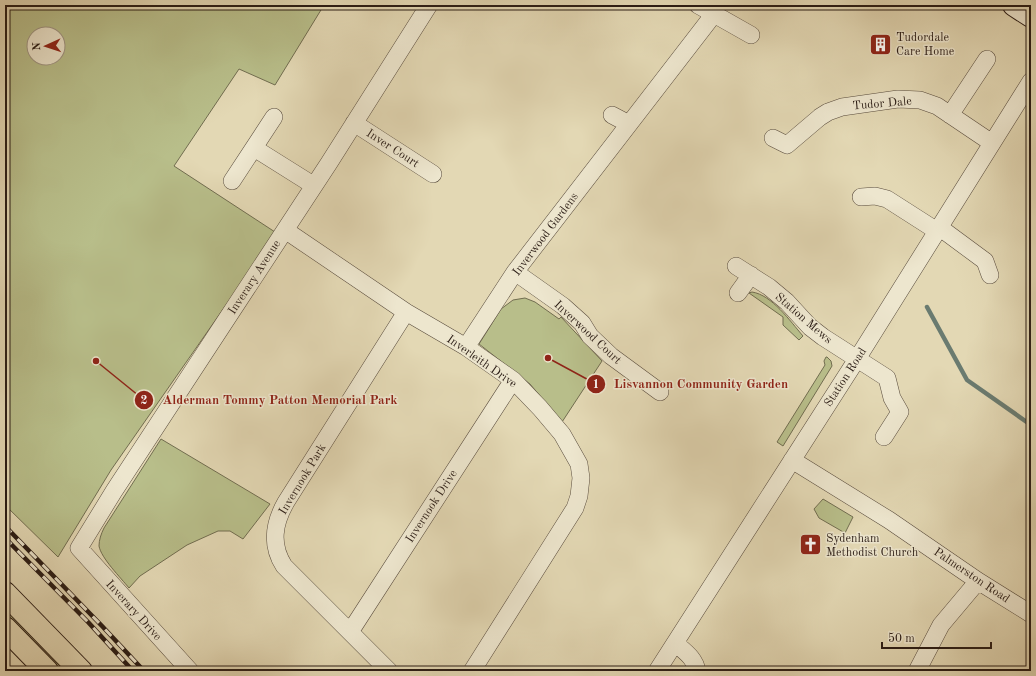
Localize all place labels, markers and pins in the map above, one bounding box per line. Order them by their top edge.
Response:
building icon: Tudordale Care Home [867,31,893,57]
place label: Tudordale Care Home [896,32,955,58]
callout: Lisvannon Community Garden [586,371,797,396]
callout: Alderman Tommy Patton Memorial Park [134,387,406,412]
church icon: Sydenham Methodist Church [797,532,823,558]
place label: Sydenham Methodist Church [826,533,919,559]

